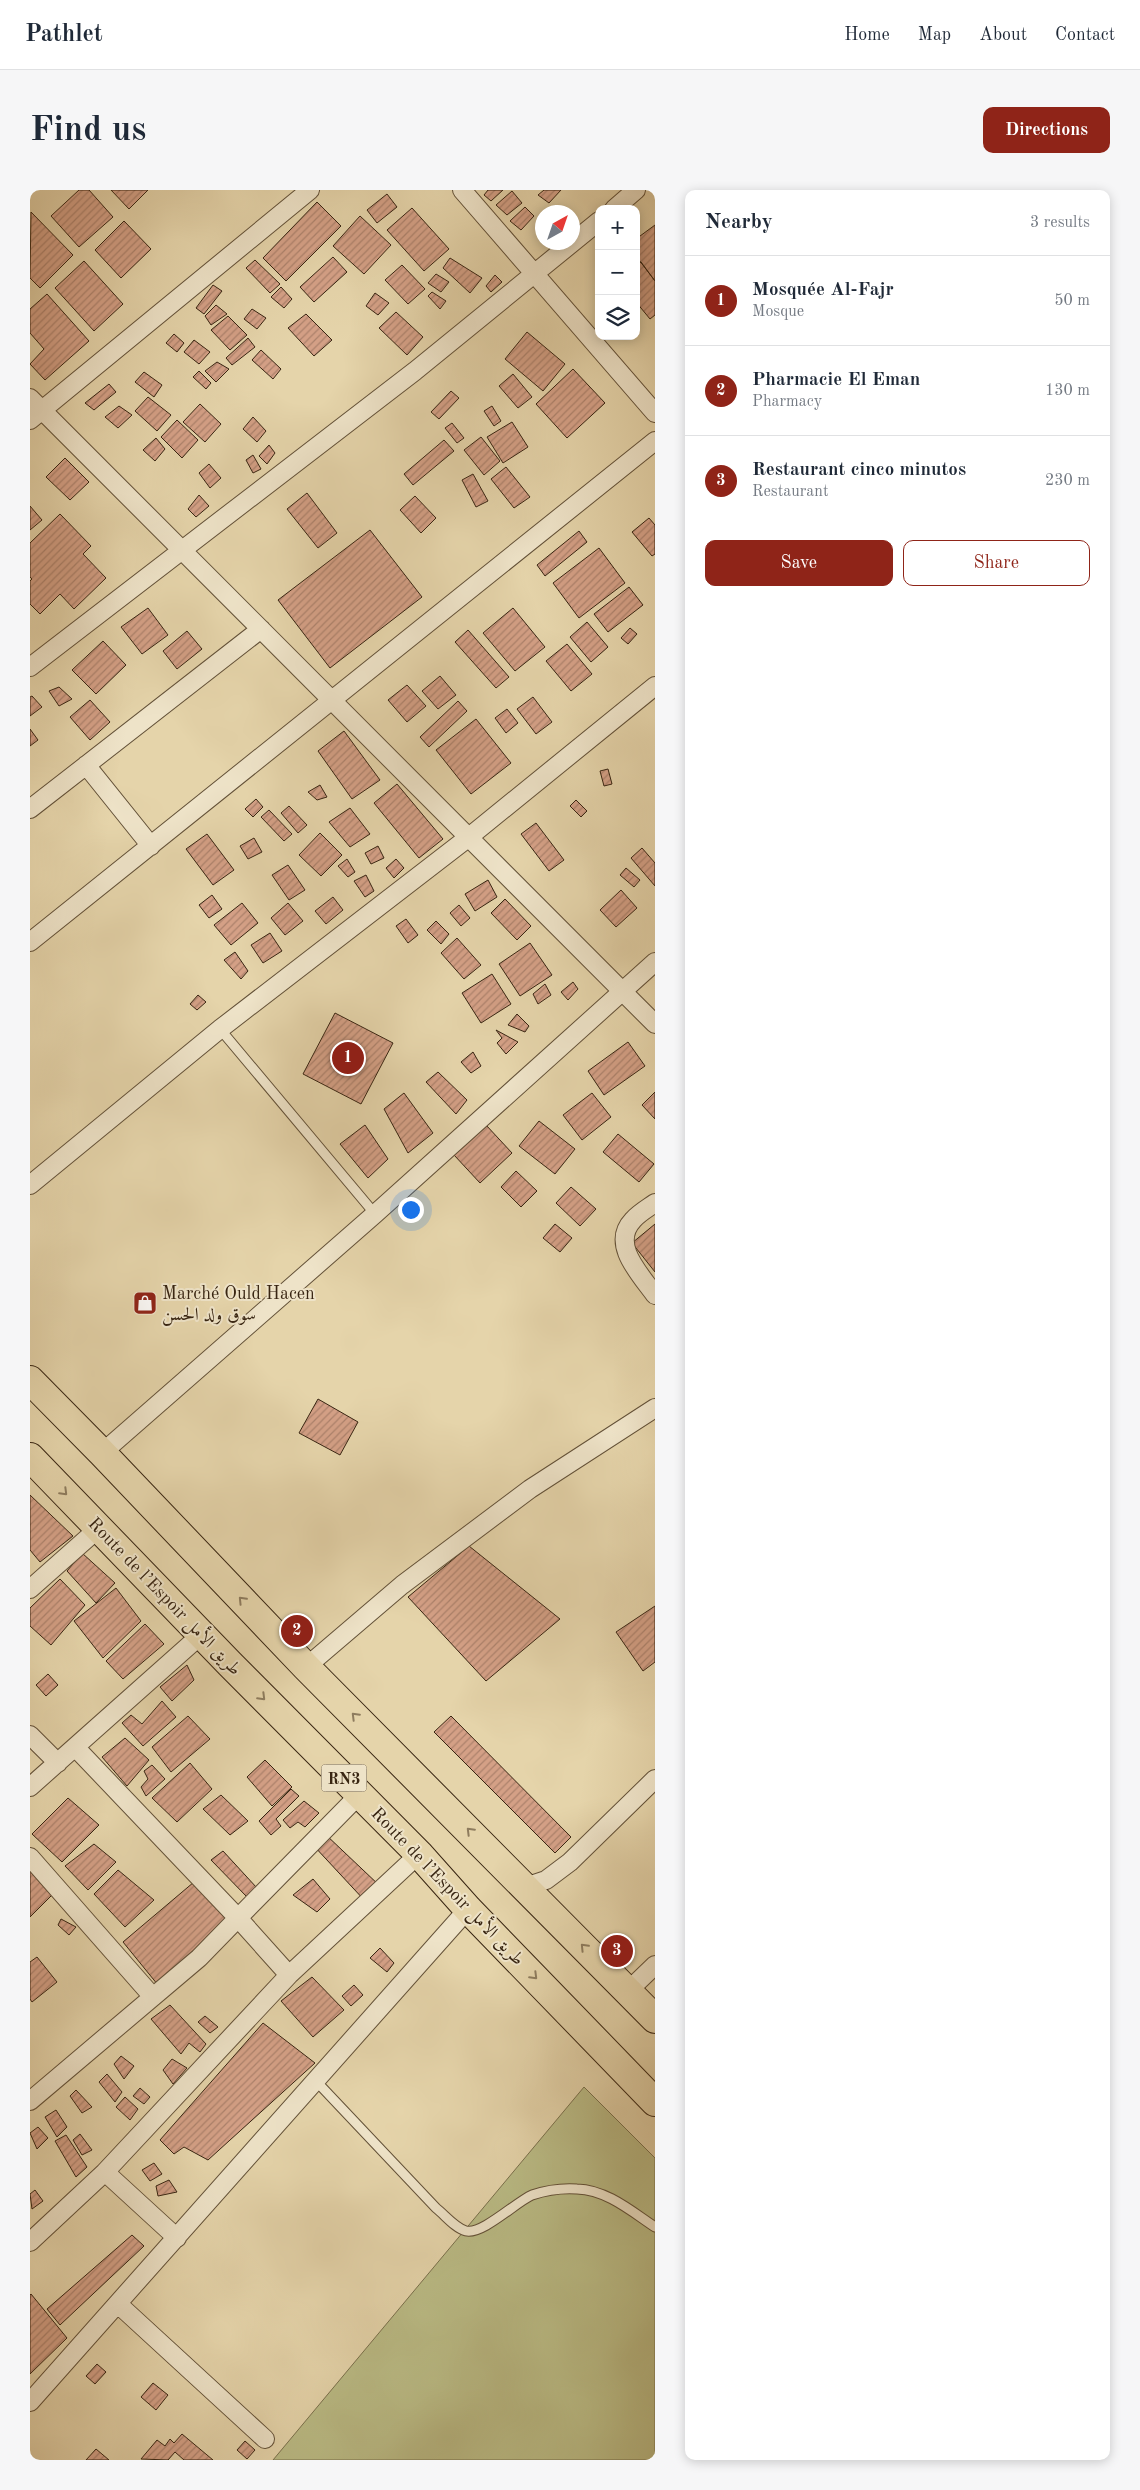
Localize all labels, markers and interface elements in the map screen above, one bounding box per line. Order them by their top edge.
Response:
text: Pathlet [25,23,103,47]
text: Home [844,26,890,44]
text: Map [918,26,951,44]
text: About [979,26,1027,44]
text: Contact [1055,26,1115,44]
button: Directions [983,107,1110,153]
text: Find us [30,113,146,148]
north arrow [535,205,580,250]
map controls [595,205,640,340]
button: + [595,205,640,250]
text: Nearby [705,212,773,233]
text: 3 results [1030,215,1090,231]
button: − [595,250,640,295]
text: Mosquée Al-Fajr [752,281,894,300]
text: 1 [716,293,726,309]
text: 50 m [1054,293,1090,309]
button: layers [595,295,640,340]
text: Mosque [752,304,804,320]
text: Pharmacie El Eman [752,371,920,390]
text: 2 [716,383,726,399]
text: 130 m [1045,383,1090,399]
text: Pharmacy [752,394,822,410]
text: Restaurant cinco minutos [752,461,966,480]
text: 3 [716,473,726,489]
text: 230 m [1045,473,1090,489]
text: Restaurant [752,484,829,500]
button: Save [705,540,893,586]
button: Share [903,540,1090,586]
pin: 1 [332,1039,364,1077]
your location [398,1197,424,1223]
place label: Marché Ould Hacen سوق ولد الحسن [162,1285,315,1326]
shop icon: Marché Ould Hacen سوق ولد الحسن [132,1290,158,1316]
one-way arrow [58,1486,67,1495]
street label: Route de l’Espoir طريق الأمل [82,1511,248,1681]
one-way arrow [239,1596,248,1605]
pin: 2 [281,1612,313,1650]
one-way arrow [256,1691,265,1700]
one-way arrow [352,1713,361,1722]
road number: RN3 [322,1765,366,1792]
street label: Route de l’Espoir طريق الأمل [365,1801,531,1971]
one-way arrow [467,1828,476,1837]
pin: 3 [601,1932,633,1970]
one-way arrow [581,1944,590,1953]
one-way arrow [529,1970,538,1979]

